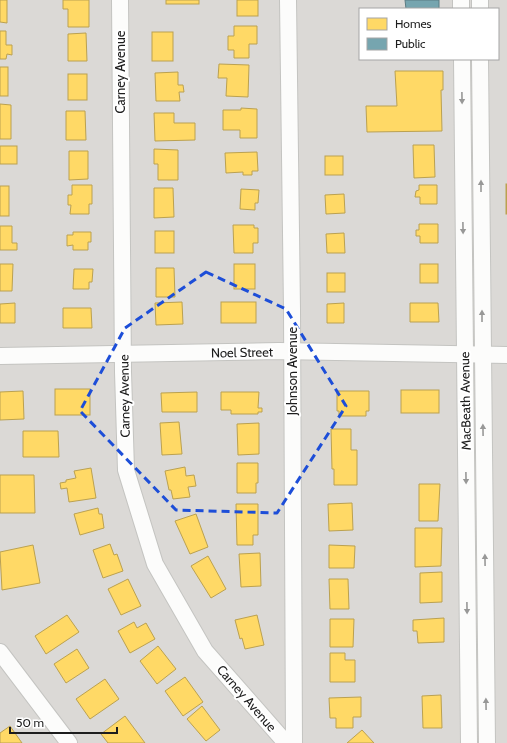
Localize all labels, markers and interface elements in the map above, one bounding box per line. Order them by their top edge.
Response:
legend [359,8,499,60]
text: Homes [395,16,432,31]
street label: Carney Avenue [112,30,128,113]
text: Public [395,36,426,51]
one-way arrow [459,92,465,105]
one-way arrow [478,179,484,192]
one-way arrow [460,222,466,235]
one-way arrow [479,309,485,322]
street label: Johnson Avenue [284,326,300,416]
street label: Noel Street [211,343,274,361]
street label: MacBeath Avenue [456,351,474,450]
street label: Carney Avenue [115,354,133,438]
one-way arrow [480,423,486,436]
one-way arrow [463,472,469,485]
one-way arrow [482,553,488,566]
one-way arrow [464,602,470,615]
street label: Carney Avenue [214,661,280,735]
one-way arrow [483,697,489,710]
scale bar [10,709,117,735]
text: 50 m [16,715,44,730]

